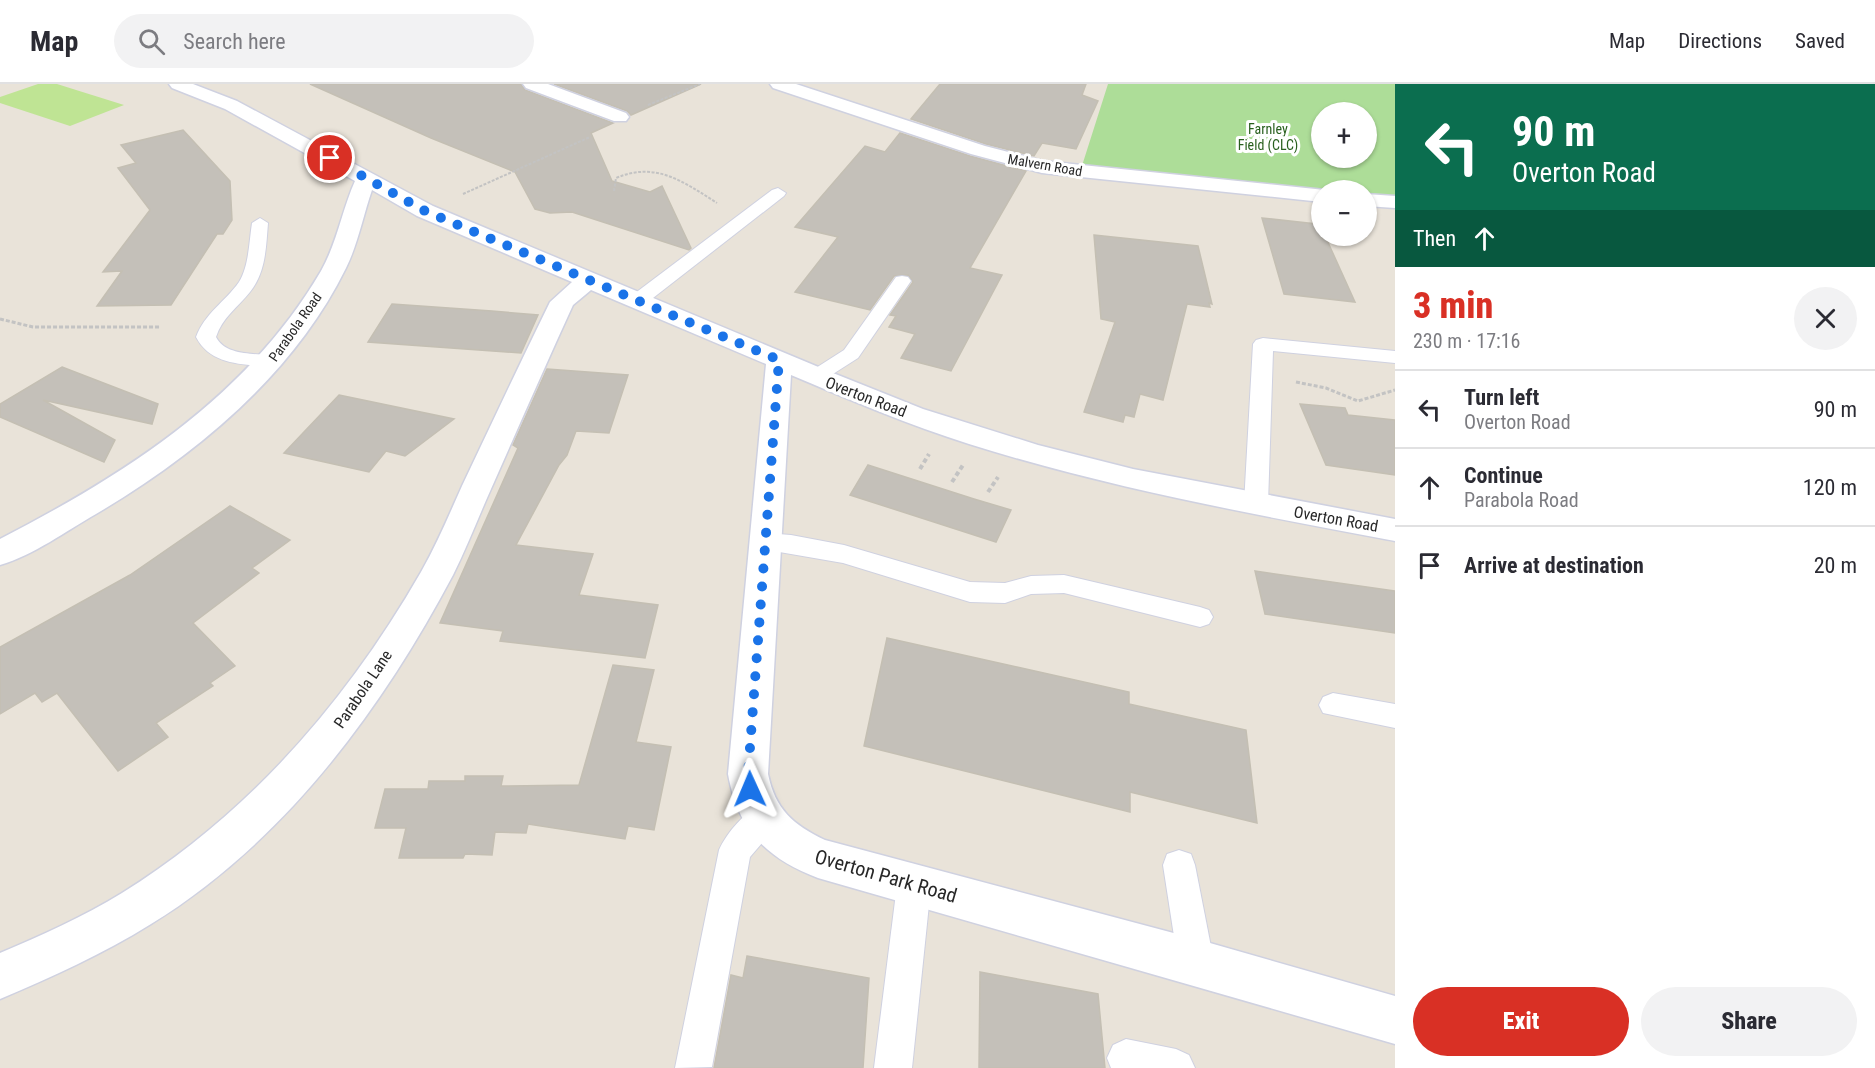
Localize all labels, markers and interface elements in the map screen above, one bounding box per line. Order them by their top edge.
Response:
search box [114,14,534,68]
text: Map [30,25,78,58]
icon: search [135,25,168,58]
text: Search here [183,29,286,54]
text: Map [1609,29,1645,53]
text: Directions [1678,29,1762,53]
text: Saved [1795,29,1845,53]
map controls [1311,102,1377,246]
button: + [1311,102,1377,168]
text: 90 m [1512,107,1595,156]
icon: left [1413,108,1491,186]
park label: Farnley Field (CLC) [1238,121,1298,154]
pin [304,132,355,183]
icon: arrive [313,141,346,174]
street label: Malvern Road [1007,151,1083,179]
text: Overton Road [1512,157,1656,189]
button: − [1311,180,1377,246]
icon: ahead [1468,222,1501,255]
text: Then [1413,226,1456,251]
text: 3 min [1413,285,1493,327]
button: close [1794,287,1857,350]
street label: Parabola Road [265,290,325,364]
text: 230 m · 17:16 [1413,329,1520,353]
street label: Overton Road [823,373,909,421]
text: Turn left [1464,385,1539,410]
icon: left [1413,393,1446,426]
text: 90 m [1814,397,1857,422]
text: Overton Road [1464,410,1571,434]
text: Continue [1464,463,1543,488]
icon: ahead [1413,471,1446,504]
text: 120 m [1803,475,1857,500]
text: Parabola Road [1464,488,1579,512]
street label: Overton Road [1292,502,1380,536]
icon: arrive [1413,549,1446,582]
text: Arrive at destination [1464,553,1644,578]
text: 20 m [1814,553,1857,578]
street label: Parabola Lane [330,646,396,732]
position arrow [718,757,782,821]
street label: Overton Park Road [812,844,960,908]
button: Exit [1413,987,1629,1056]
button: Share [1641,987,1857,1056]

